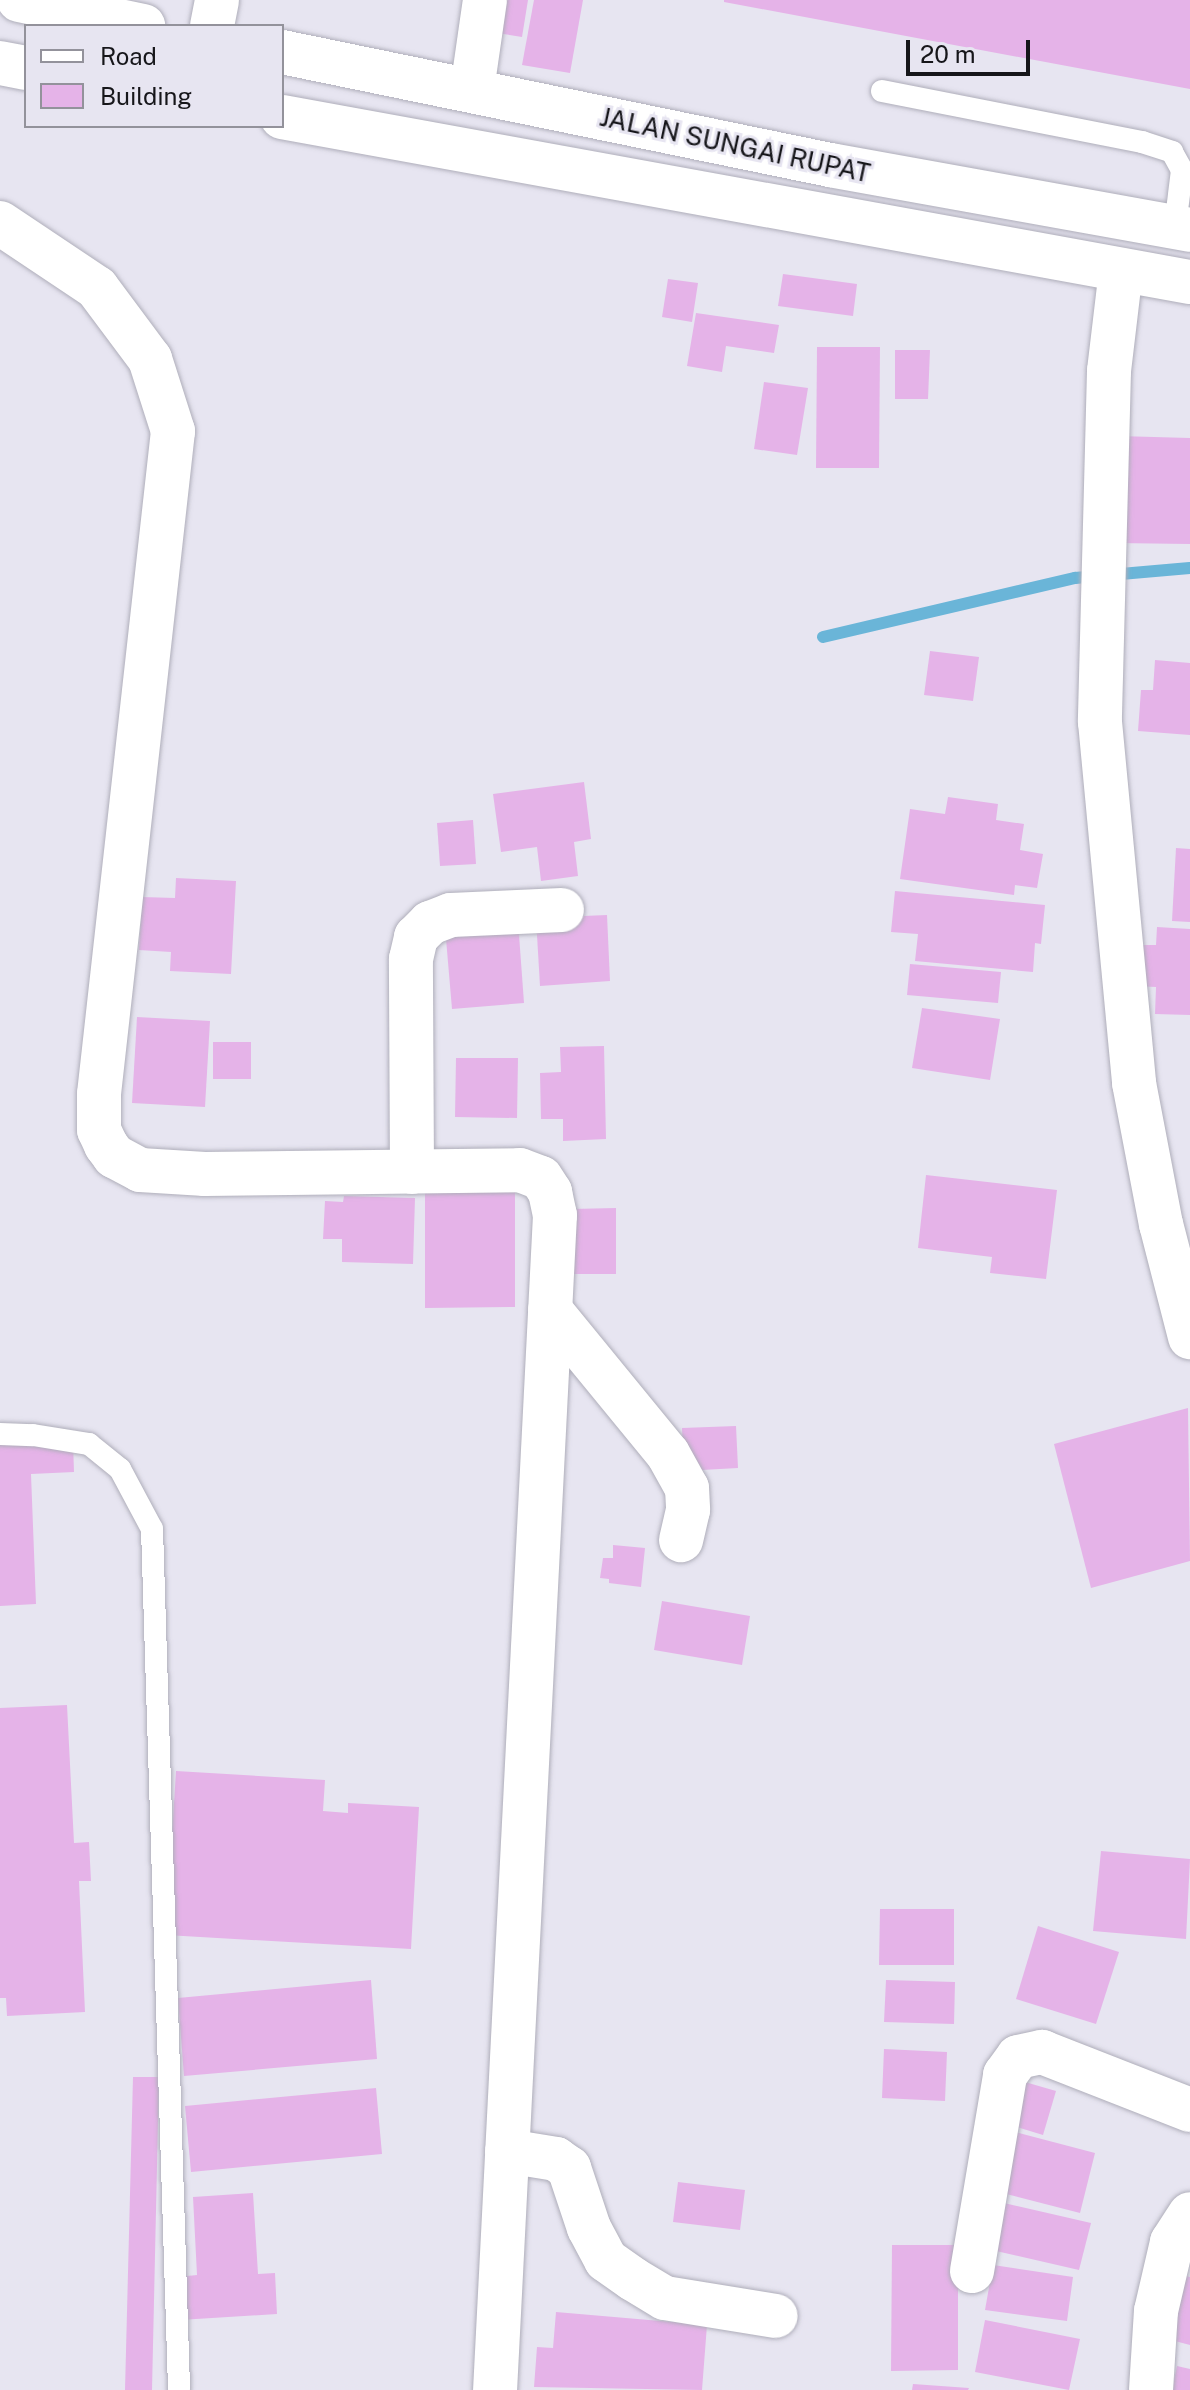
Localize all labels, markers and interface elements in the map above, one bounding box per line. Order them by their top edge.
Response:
legend [24,24,284,128]
scale bar [910,24,1034,74]
text: 20 m [920,40,976,68]
text: Road [100,42,157,70]
text: Building [100,82,192,110]
street label: JALAN SUNGAI RUPAT [597,101,873,189]

